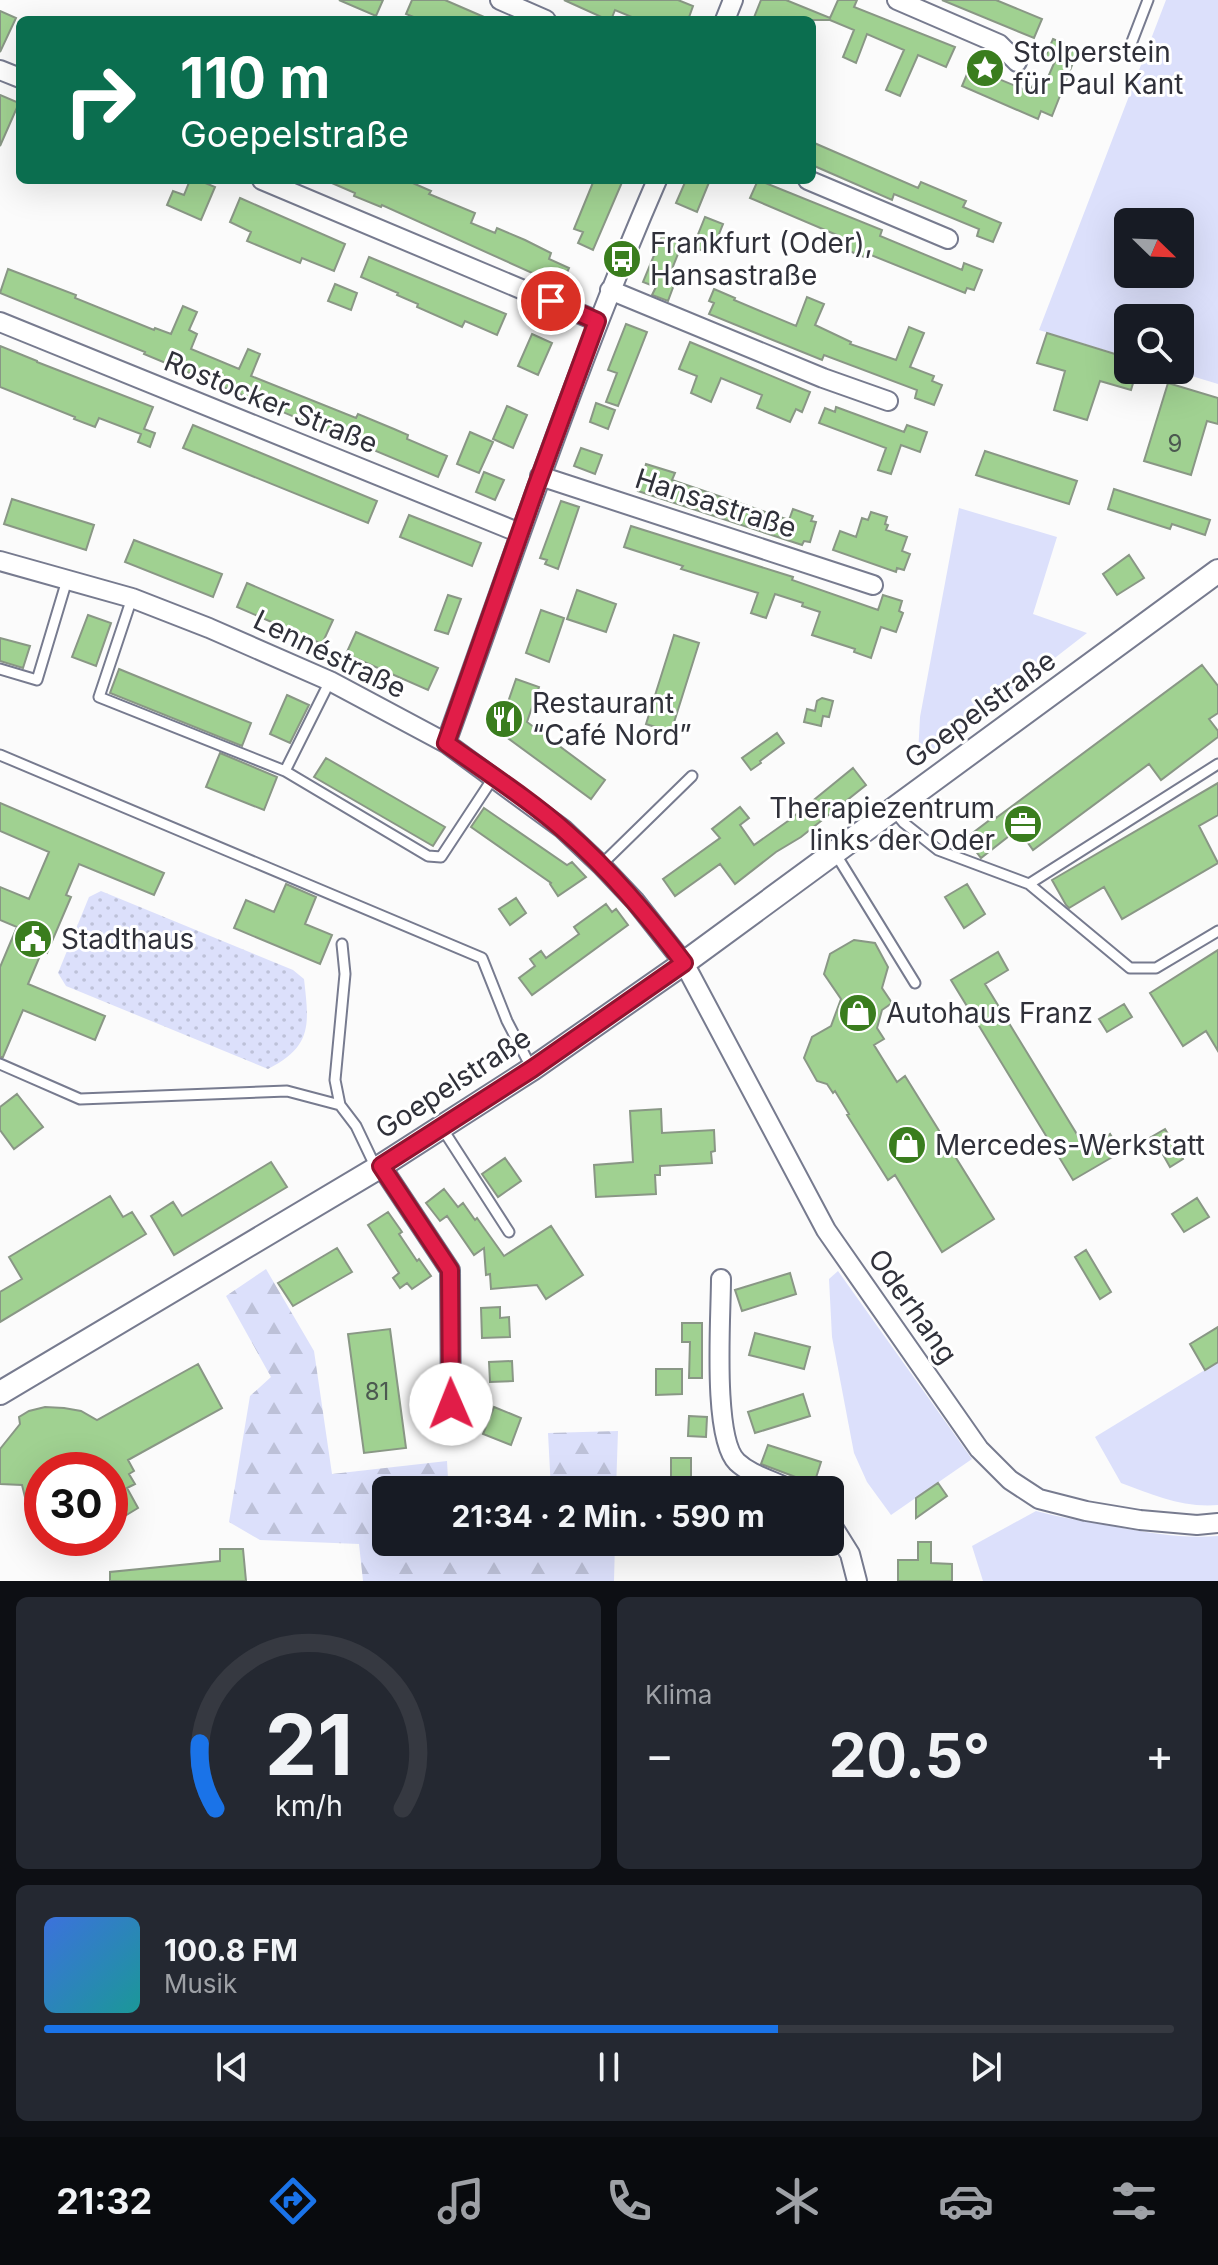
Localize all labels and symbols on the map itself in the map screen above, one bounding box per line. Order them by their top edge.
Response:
place label: Stolperstein für Paul Kant [1013,35,1183,101]
place icon: Stolperstein für Paul Kant [964,47,1006,89]
north arrow [1114,208,1194,288]
place label: Frankfurt (Oder), Hansastraße [650,226,873,292]
bus stop icon: Frankfurt (Oder), Hansastraße [601,238,643,280]
pin [517,267,585,335]
street label: Rostocker Straße [159,344,383,460]
house number: 9 [1168,429,1182,458]
street label: Hansastraße [631,461,801,545]
street label: Lennéstraße [248,602,412,706]
street label: Goepelstraße [898,643,1062,775]
place label: Restaurant “Café Nord” [532,686,692,752]
restaurant icon: Restaurant “Café Nord” [483,698,525,740]
place label: Therapiezentrum links der Oder [769,791,995,857]
office icon: Therapiezentrum links der Oder [1002,803,1044,845]
public building icon: Stadthaus [12,918,54,960]
place label: Stadthaus [61,922,194,956]
shop icon: Autohaus Franz [837,992,879,1034]
place label: Autohaus Franz [886,996,1093,1030]
street label: Goepelstraße [369,1020,537,1146]
shop icon: Mercedes-Werkstatt [886,1124,928,1166]
place label: Mercedes-Werkstatt [935,1128,1205,1162]
street label: Oderhang [861,1242,965,1370]
position arrow [409,1362,493,1446]
house number: 81 [365,1377,389,1406]
speed limit sign: 30 [24,1452,128,1556]

